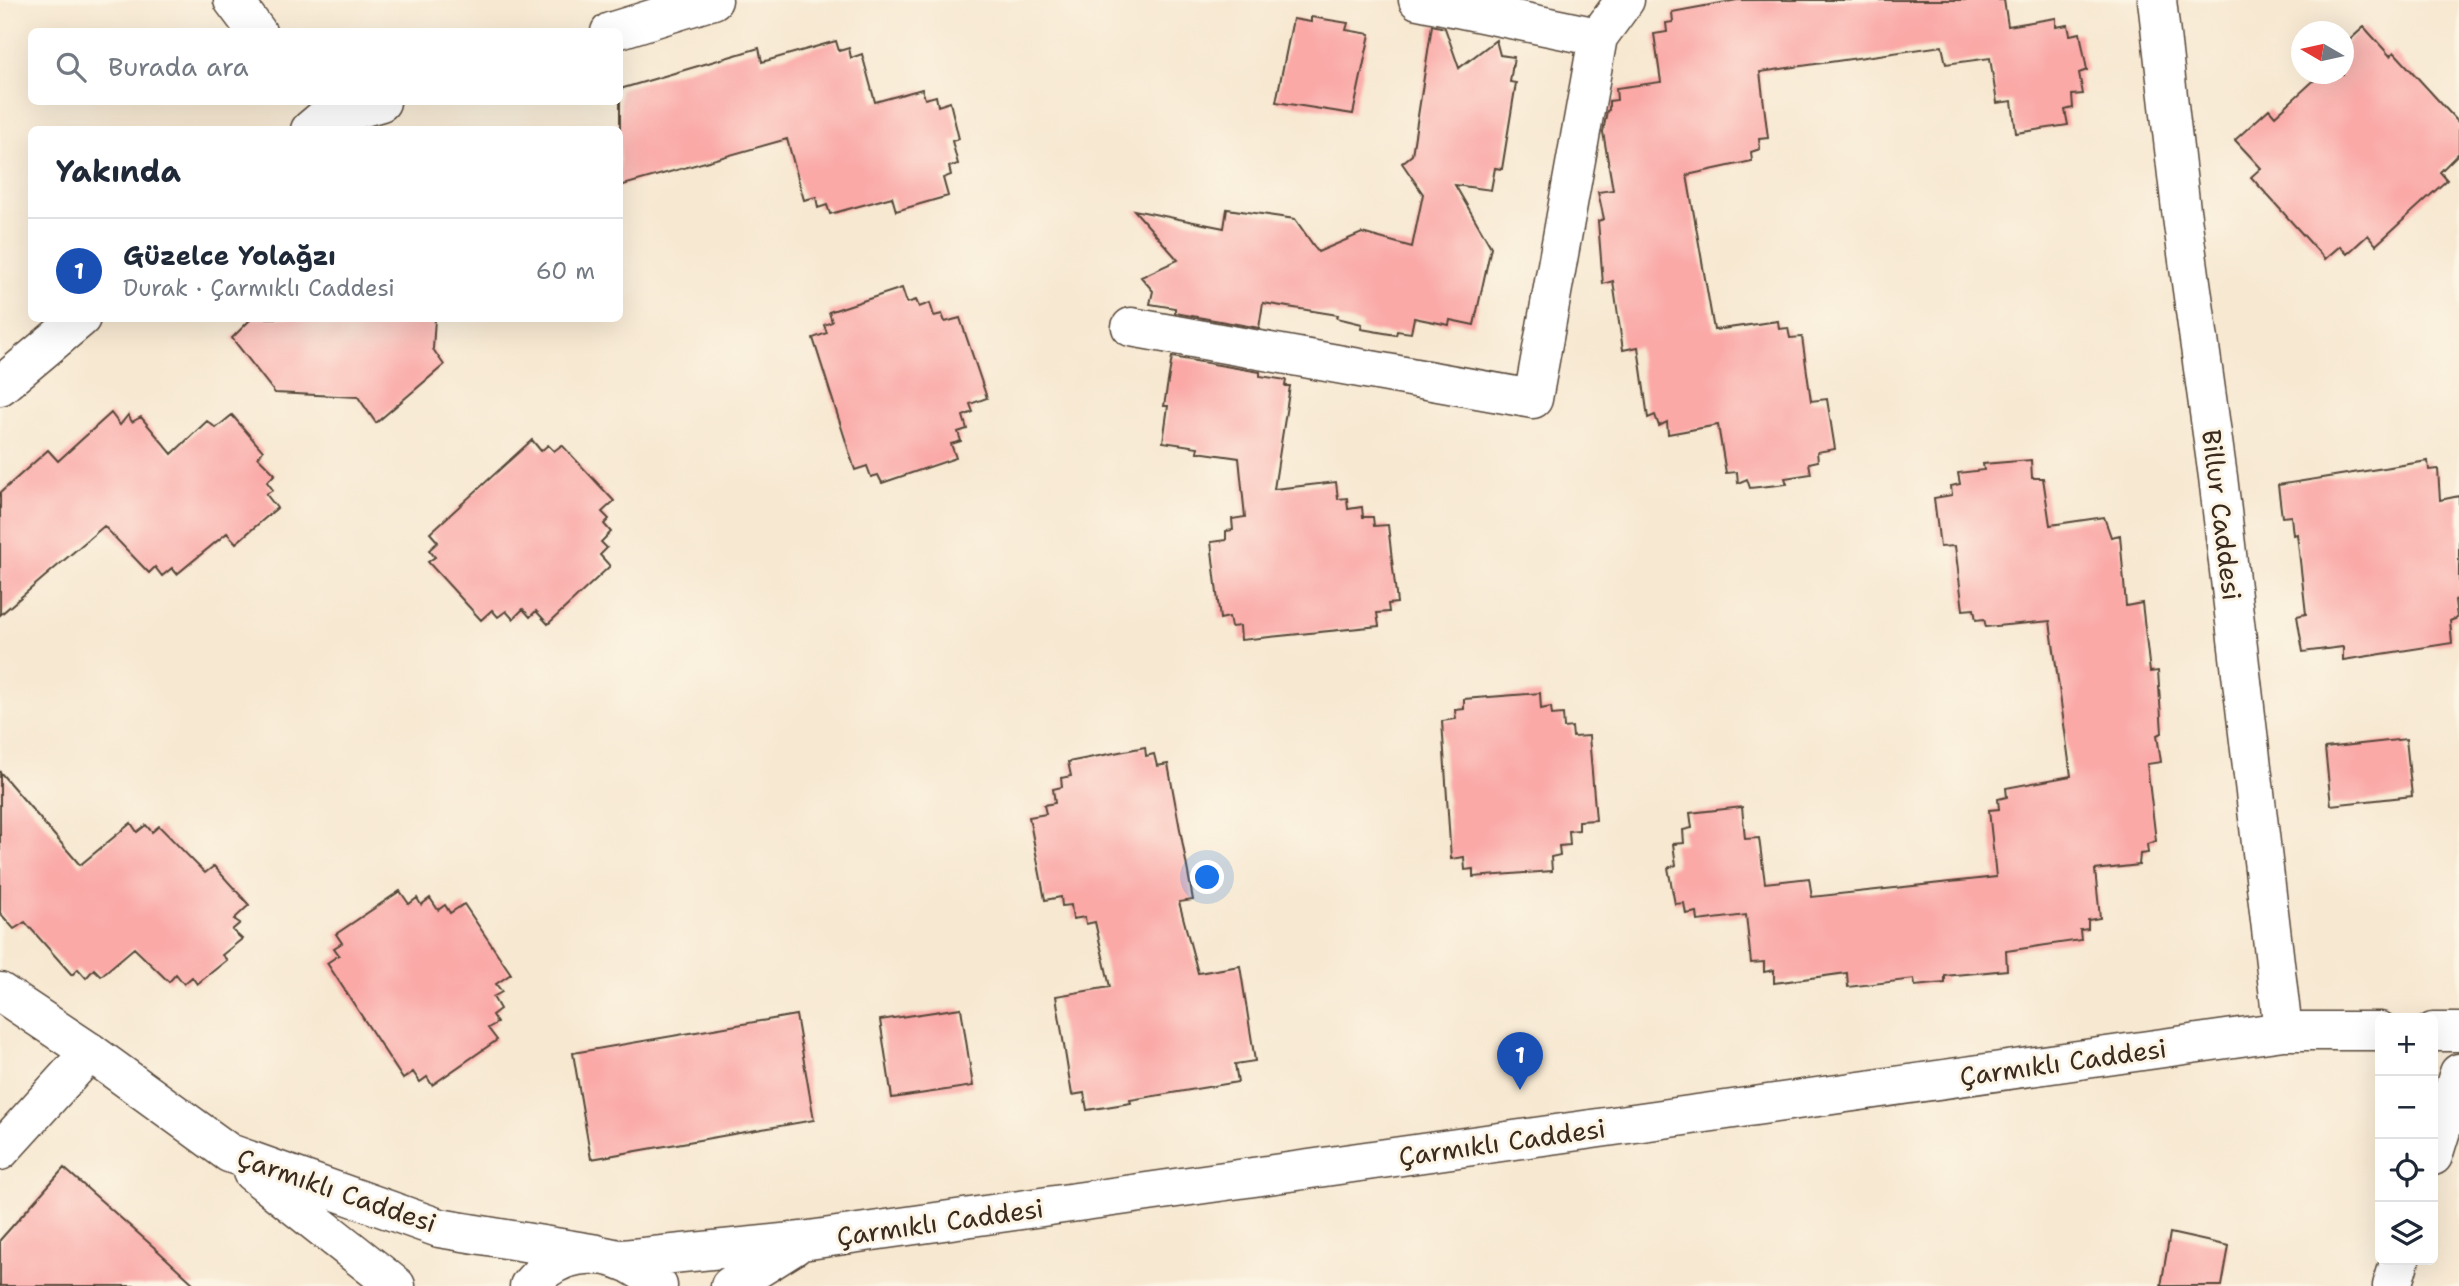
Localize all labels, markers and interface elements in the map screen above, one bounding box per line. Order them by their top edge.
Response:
north arrow [2291,21,2354,84]
search box [28,28,623,105]
icon: search [52,48,90,86]
text: Burada ara [108,49,249,84]
text: Yakında [56,151,181,192]
text: Güzelce Yolağzı [123,238,336,273]
text: 1 [74,256,84,286]
text: 60 m [536,256,595,286]
text: Durak · Çarmıklı Caddesi [123,273,395,303]
street label: Billur Caddesi [2194,428,2250,602]
your location [1190,860,1224,894]
map controls [2375,1013,2438,1265]
button: + [2375,1013,2438,1076]
street label: Çarmıklı Caddesi [1957,1030,2169,1094]
pin: 1 [1497,1032,1543,1090]
button: − [2375,1076,2438,1139]
street label: Çarmıklı Caddesi [1396,1110,1608,1174]
street label: Çarmıklı Caddesi [233,1139,441,1241]
button: locate [2375,1139,2438,1202]
street label: Çarmıklı Caddesi [834,1190,1046,1254]
button: layers [2375,1202,2438,1265]

